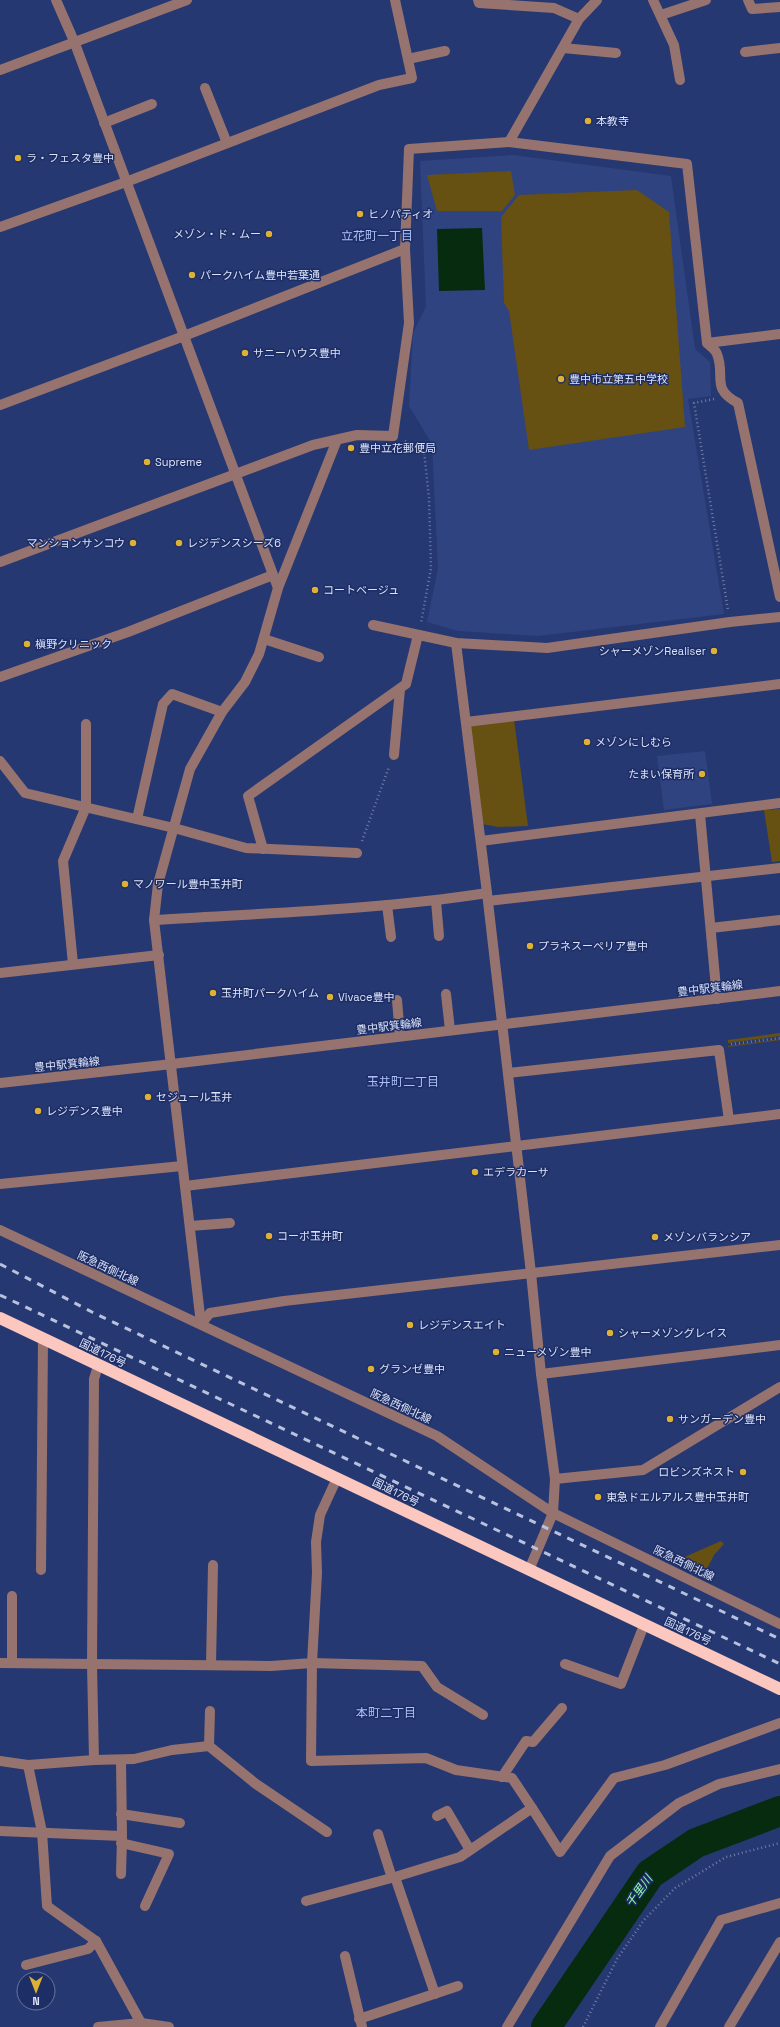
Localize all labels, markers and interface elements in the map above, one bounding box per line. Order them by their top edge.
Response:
place label: 本教寺 [596,114,629,128]
marker: 本教寺 [583,116,593,126]
place label: ラ・フェスタ豊中 [26,151,114,165]
marker: ラ・フェスタ豊中 [13,153,23,163]
place label: ヒノパティオ [368,207,433,221]
marker: ヒノパティオ [355,209,365,219]
place label: メゾン・ド・ムー [173,227,261,241]
district label: 立花町一丁目 [341,228,413,244]
marker: メゾン・ド・ムー [264,229,274,239]
place label: パークハイム豊中若葉通 [200,268,320,282]
marker: パークハイム豊中若葉通 [187,270,197,280]
place label: サニーハウス豊中 [253,346,341,360]
marker: サニーハウス豊中 [240,348,250,358]
place label: 豊中市立第五中学校 [569,372,668,386]
marker: 豊中市立第五中学校 [556,374,566,384]
place label: 豊中立花郵便局 [359,441,436,455]
marker: 豊中立花郵便局 [346,443,356,453]
place label: Supreme [155,455,202,469]
marker: Supreme [142,457,152,467]
place label: マンションサンコウ [26,536,125,550]
place label: レジデンスシーズ6 [187,536,281,550]
marker: マンションサンコウ [128,538,138,548]
marker: レジデンスシーズ6 [174,538,184,548]
place label: コートベージュ [323,583,399,597]
marker: コートベージュ [310,585,320,595]
place label: 槇野クリニック [35,637,112,651]
marker: 槇野クリニック [22,639,32,649]
place label: シャーメゾンRealiser [599,644,706,658]
marker: シャーメゾンRealiser [709,646,719,656]
place label: メゾンにしむら [595,735,672,749]
marker: メゾンにしむら [582,737,592,747]
place label: たまい保育所 [628,767,695,781]
marker: たまい保育所 [697,769,707,779]
place label: マノワール豊中玉井町 [133,877,243,891]
marker: マノワール豊中玉井町 [120,879,130,889]
place label: プラネスーペリア豊中 [538,939,648,953]
marker: プラネスーペリア豊中 [525,941,535,951]
street label: 豊中駅箕輪線 [676,977,744,999]
place label: 玉井町パークハイム [221,986,319,1000]
marker: 玉井町パークハイム [208,988,218,998]
place label: Vivace豊中 [338,990,395,1004]
marker: Vivace豊中 [325,992,335,1002]
street label: 豊中駅箕輪線 [355,1015,423,1037]
street label: 豊中駅箕輪線 [33,1054,101,1074]
district label: 玉井町二丁目 [367,1074,439,1090]
place label: セジュール玉井 [156,1090,232,1104]
marker: セジュール玉井 [143,1092,153,1102]
place label: レジデンス豊中 [46,1104,123,1118]
marker: レジデンス豊中 [33,1106,43,1116]
place label: エデラカーサ [483,1165,549,1179]
marker: エデラカーサ [470,1167,480,1177]
place label: コーポ玉井町 [277,1229,343,1243]
place label: メゾンバランシア [663,1230,751,1244]
marker: コーポ玉井町 [264,1231,274,1241]
marker: メゾンバランシア [650,1232,660,1242]
street label: 阪急西側北線 [75,1248,141,1288]
place label: レジデンスエイト [418,1318,506,1332]
marker: レジデンスエイト [405,1320,415,1330]
place label: シャーメゾングレイス [618,1326,727,1340]
marker: シャーメゾングレイス [605,1328,615,1338]
street label: 国道176号 [77,1336,129,1370]
place label: ニューメゾン豊中 [504,1345,592,1359]
marker: ニューメゾン豊中 [491,1347,501,1357]
place label: グランゼ豊中 [379,1362,445,1376]
marker: グランゼ豊中 [366,1364,376,1374]
street label: 阪急西側北線 [368,1386,434,1426]
place label: サンガーデン豊中 [678,1412,766,1426]
marker: サンガーデン豊中 [665,1414,675,1424]
place label: ロビンズネスト [658,1465,735,1479]
marker: ロビンズネスト [738,1467,748,1477]
street label: 国道176号 [370,1475,422,1509]
place label: 東急ドエルアルス豊中玉井町 [606,1490,749,1504]
marker: 東急ドエルアルス豊中玉井町 [593,1492,603,1502]
street label: 阪急西側北線 [651,1542,717,1584]
street label: 国道176号 [662,1614,714,1648]
district label: 本町二丁目 [356,1705,416,1721]
water label: 千里川 [622,1870,657,1910]
north arrow [16,1971,56,2011]
text: N [32,1994,40,2008]

